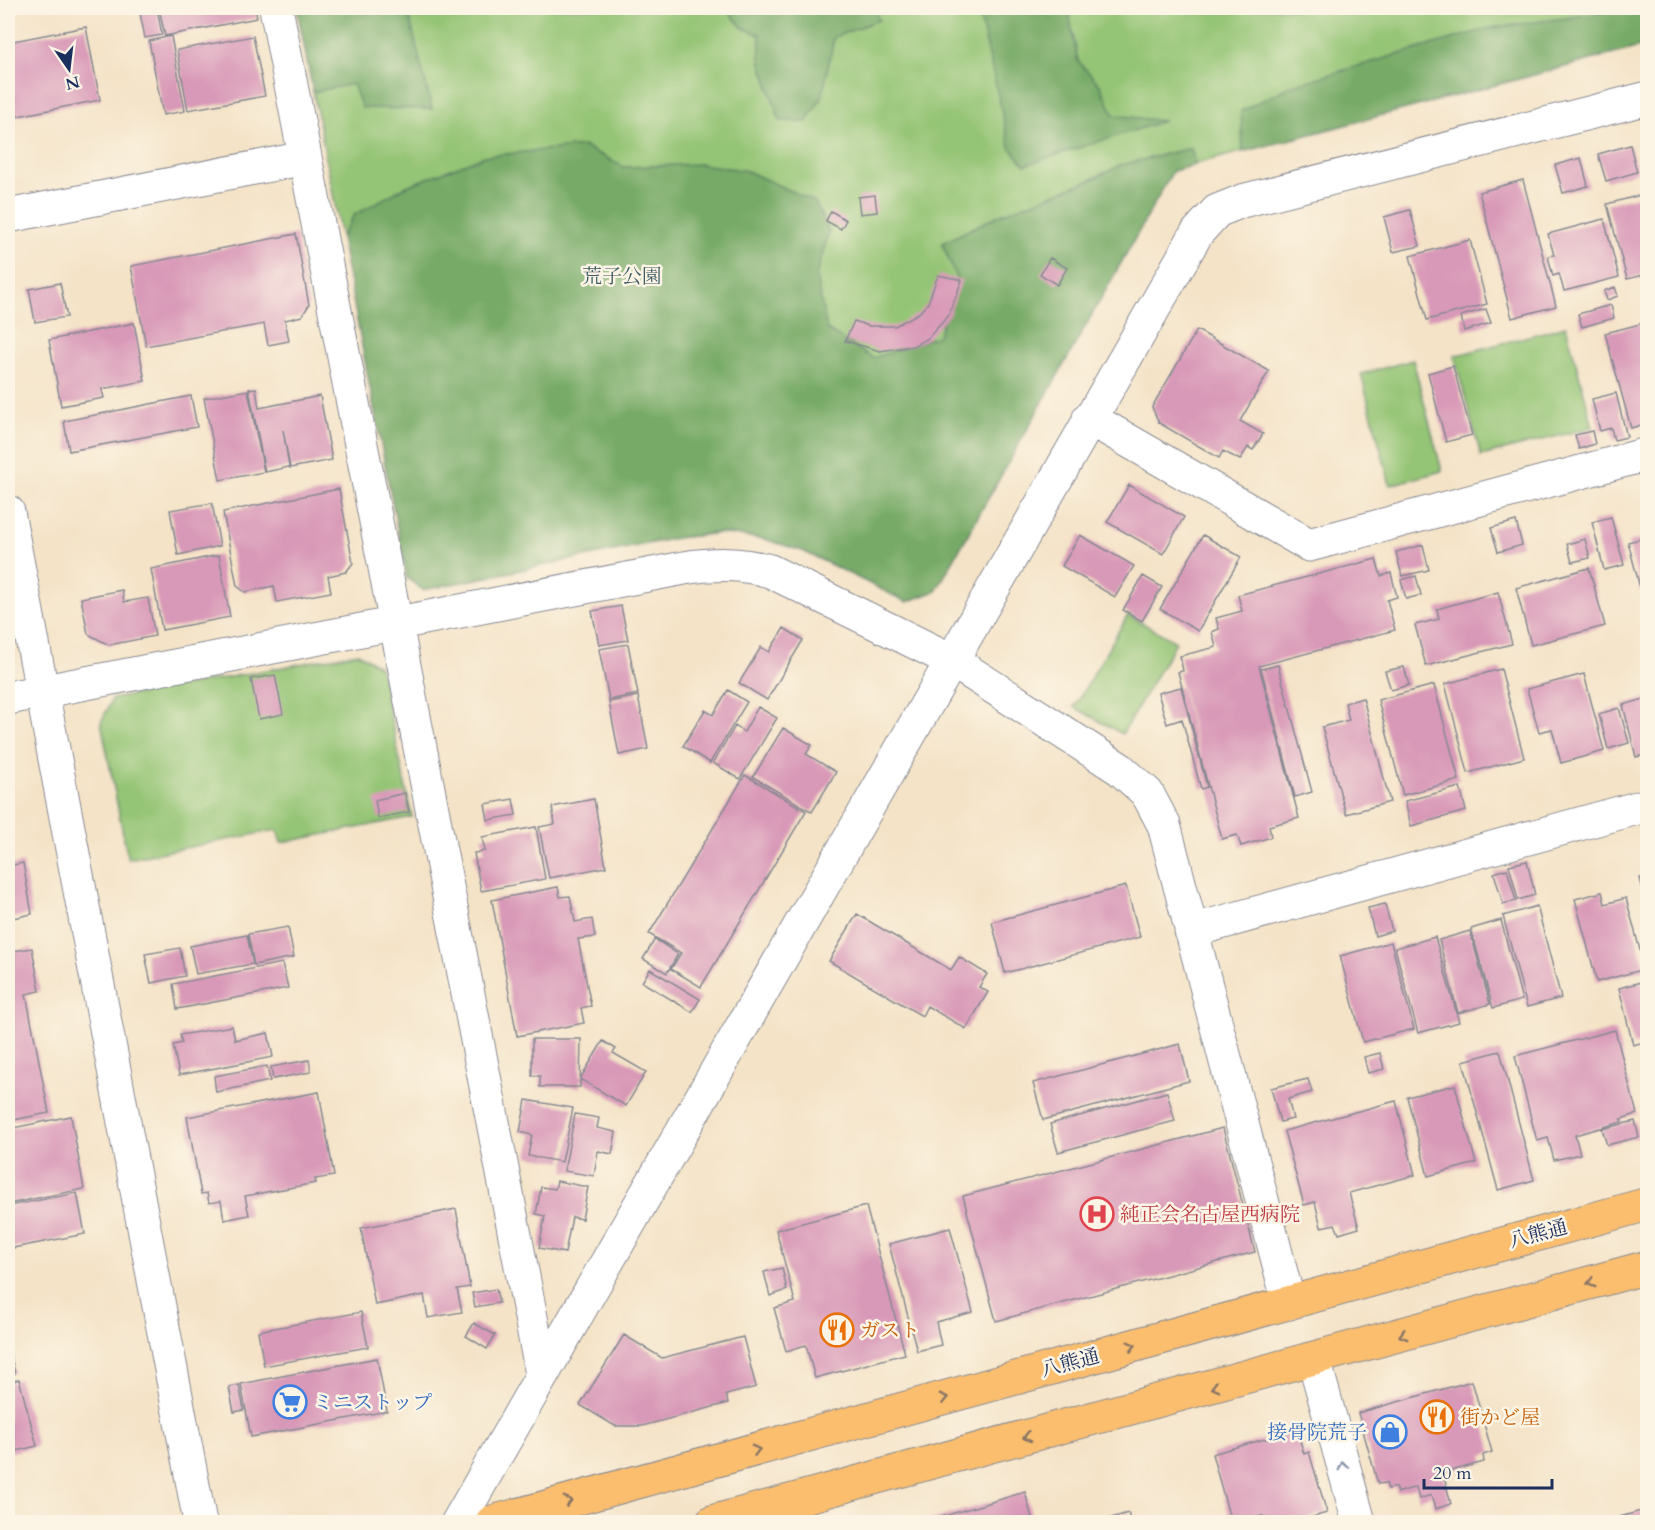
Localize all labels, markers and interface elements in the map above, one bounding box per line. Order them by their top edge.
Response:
north arrow [39,39,99,99]
text: N [63,70,82,95]
park label: 荒子公園 [582,263,662,290]
hospital icon: 純正会名古屋西病院 [1079,1196,1115,1232]
place label: 純正会名古屋西病院 [1120,1201,1300,1228]
street label: 八熊通 [1506,1213,1570,1255]
one-way arrow [1586,1276,1597,1288]
restaurant icon: ガスト [819,1312,855,1348]
place label: ガスト [860,1317,920,1344]
one-way arrow [1398,1328,1409,1340]
one-way arrow [1126,1341,1137,1353]
street label: 八熊通 [1038,1342,1102,1384]
one-way arrow [1210,1379,1220,1392]
supermarket icon: ミニストップ [272,1384,308,1420]
place label: ミニストップ [313,1389,432,1416]
one-way arrow [938,1393,949,1405]
restaurant icon: 街かど屋 [1419,1399,1455,1435]
place label: 街かど屋 [1460,1404,1540,1431]
shop icon: 接骨院荒子 [1372,1414,1408,1450]
place label: 接骨院荒子 [1267,1419,1367,1446]
one-way arrow [1022,1430,1032,1443]
one-way arrow [751,1444,761,1457]
scale bar [1424,1452,1552,1490]
one-way arrow [1338,1461,1351,1471]
text: 20 m [1433,1461,1472,1486]
one-way arrow [563,1496,573,1509]

